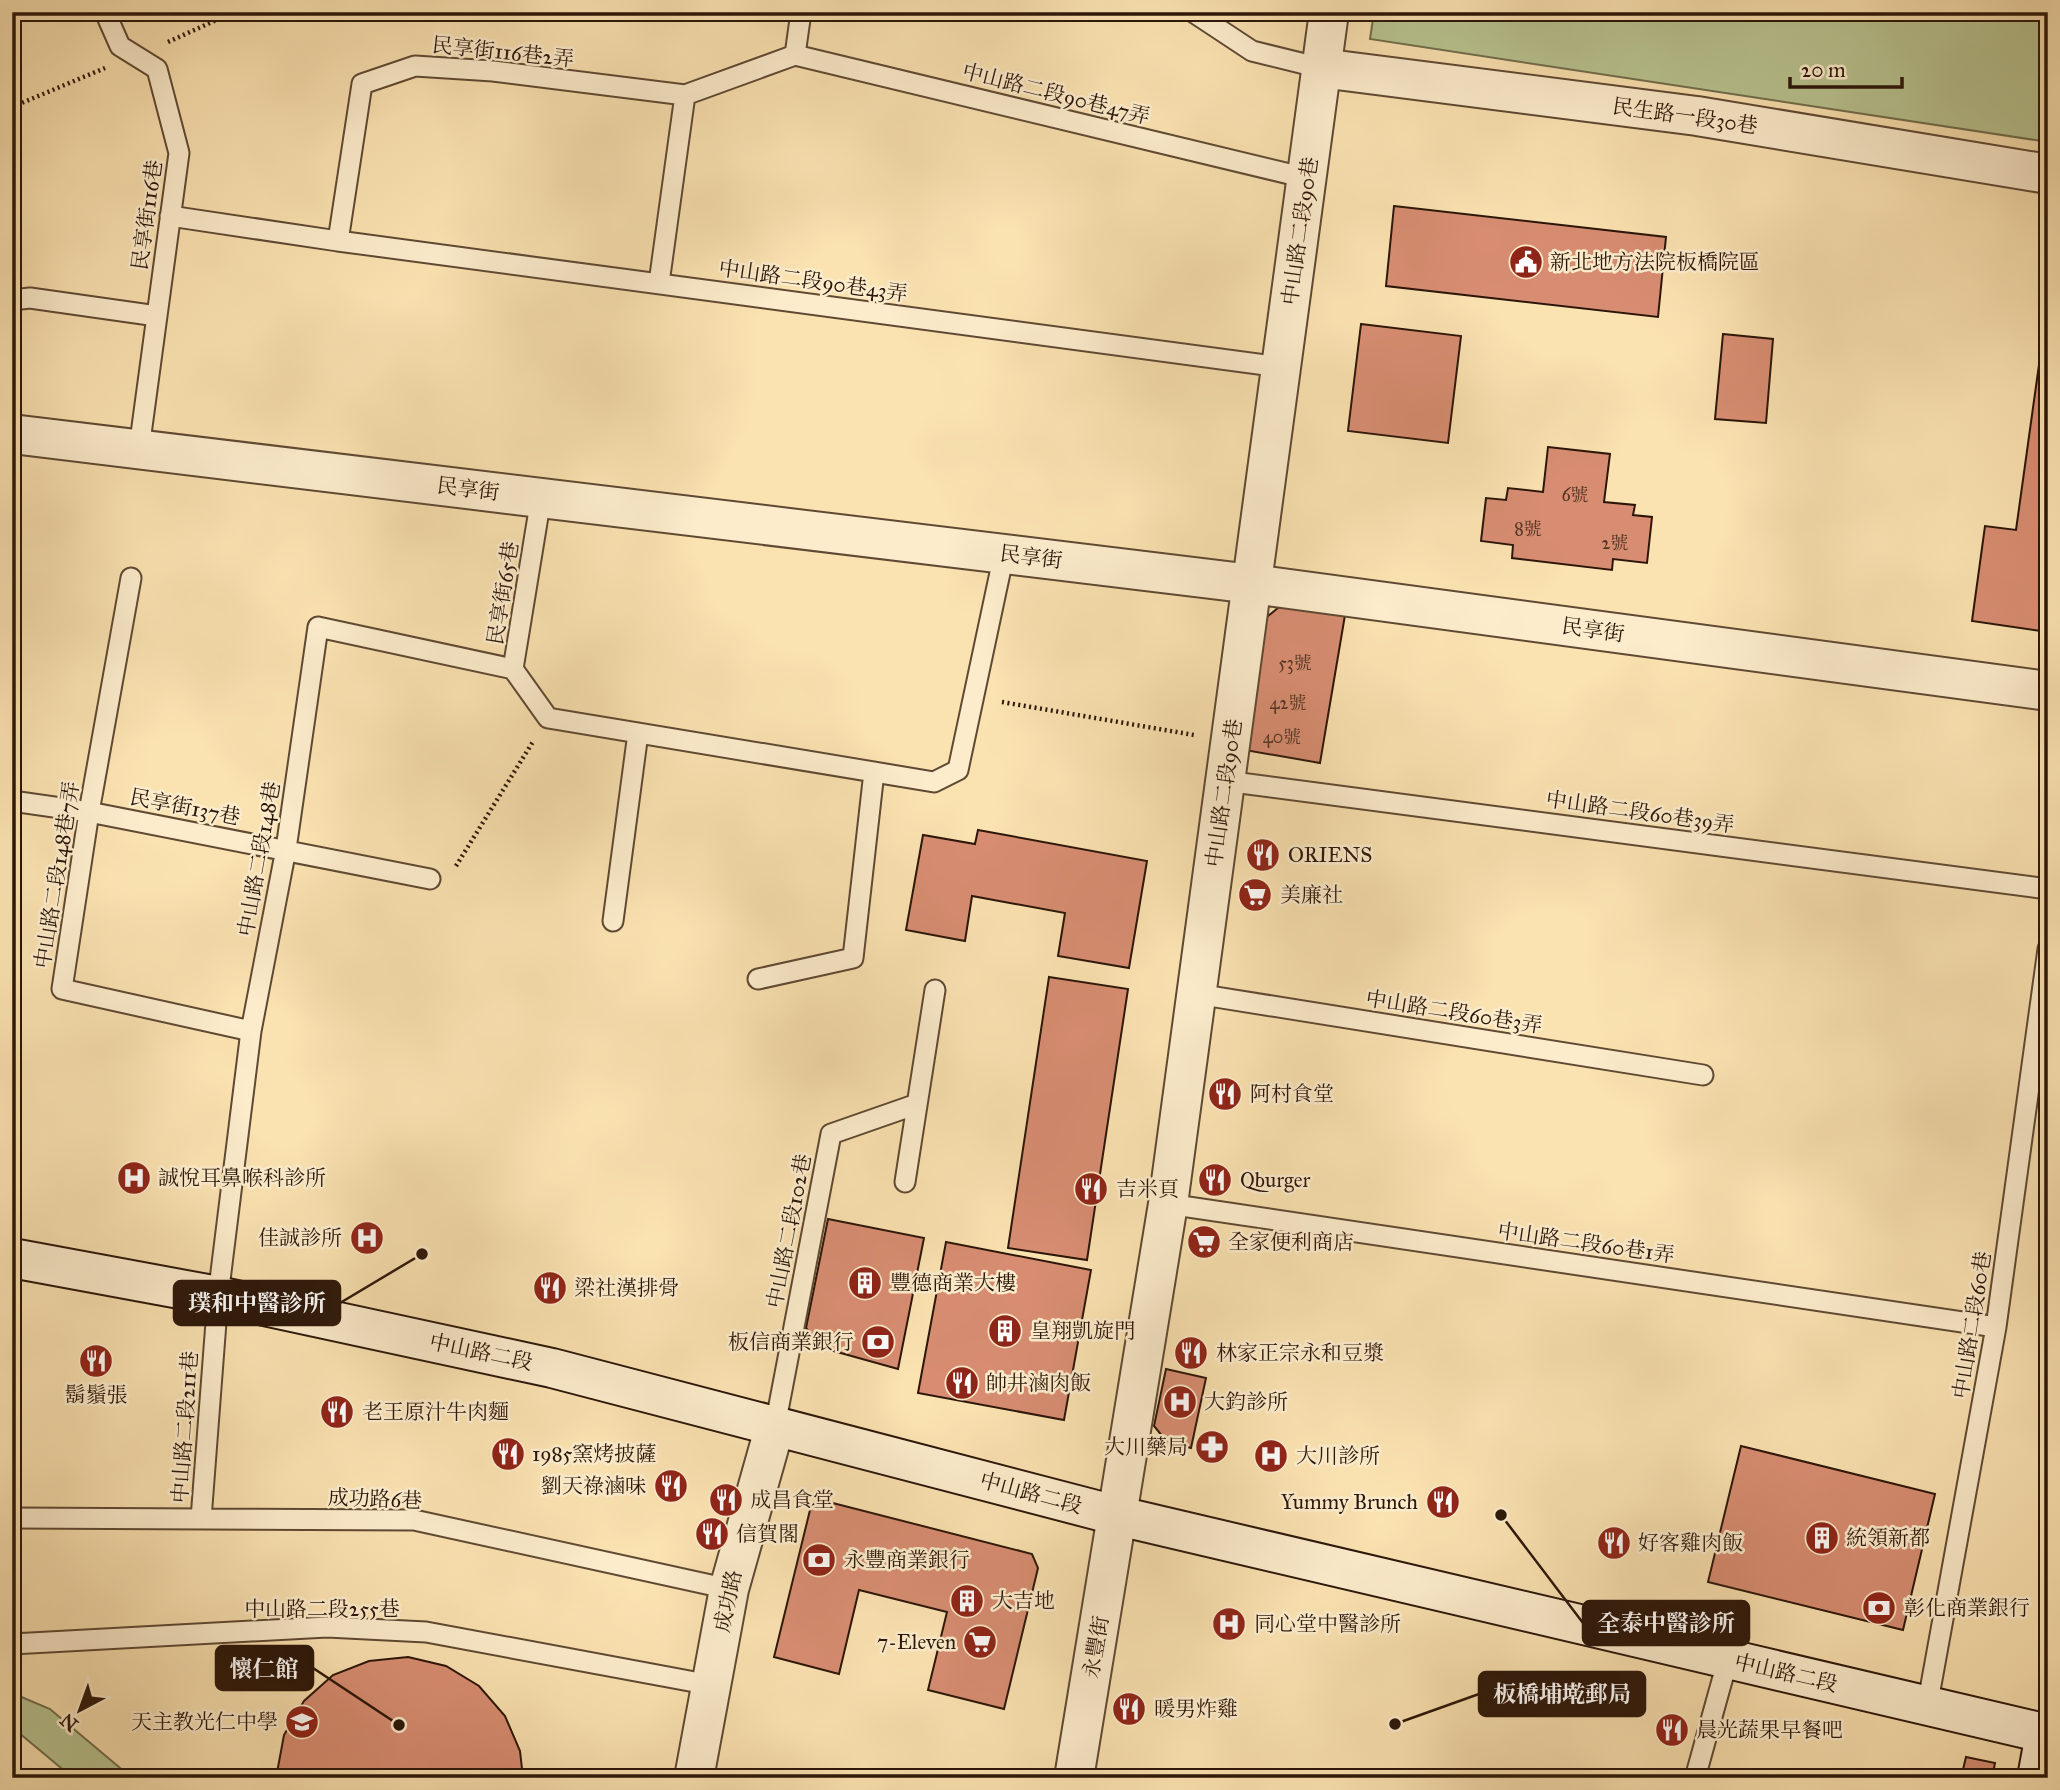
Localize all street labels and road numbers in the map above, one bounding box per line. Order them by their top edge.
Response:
street label: 民享街116巷2弄 [431,32,575,72]
street label: 中山路二段90巷47弄 [959,58,1153,130]
street label: 民生路一段30巷 [1611,93,1759,139]
street label: 中山路二段90巷 [1277,155,1323,307]
street label: 民享街116巷 [126,158,168,272]
street label: 中山路二段90巷43弄 [717,255,909,307]
street label: 民享街 [435,472,501,506]
street label: 民享街65巷 [482,539,524,647]
street label: 民享街 [998,540,1064,574]
street label: 民享街 [1560,613,1626,647]
street label: 中山路二段90巷 [1201,717,1247,869]
street label: 中山路二段148巷7弄 [29,779,85,971]
street label: 中山路二段148巷 [233,779,285,939]
street label: 民享街137巷 [128,784,242,830]
street label: 中山路二段60巷39弄 [1544,786,1736,838]
street label: 中山路二段60巷3弄 [1364,985,1544,1039]
street label: 中山路二段102巷 [761,1152,817,1310]
street label: 中山路二段60巷1弄 [1496,1218,1676,1268]
street label: 中山路二段60巷 [1948,1249,1996,1401]
street label: 中山路二段 [427,1328,535,1376]
street label: 中山路二段211巷 [167,1350,203,1504]
street label: 中山路二段 [977,1467,1085,1519]
street label: 成功路6巷 [327,1484,423,1514]
street label: 成功路 [709,1567,747,1635]
street label: 中山路二段255巷 [244,1596,400,1622]
street label: 永豐街 [1078,1614,1114,1680]
street label: 中山路二段 [1732,1649,1840,1697]

